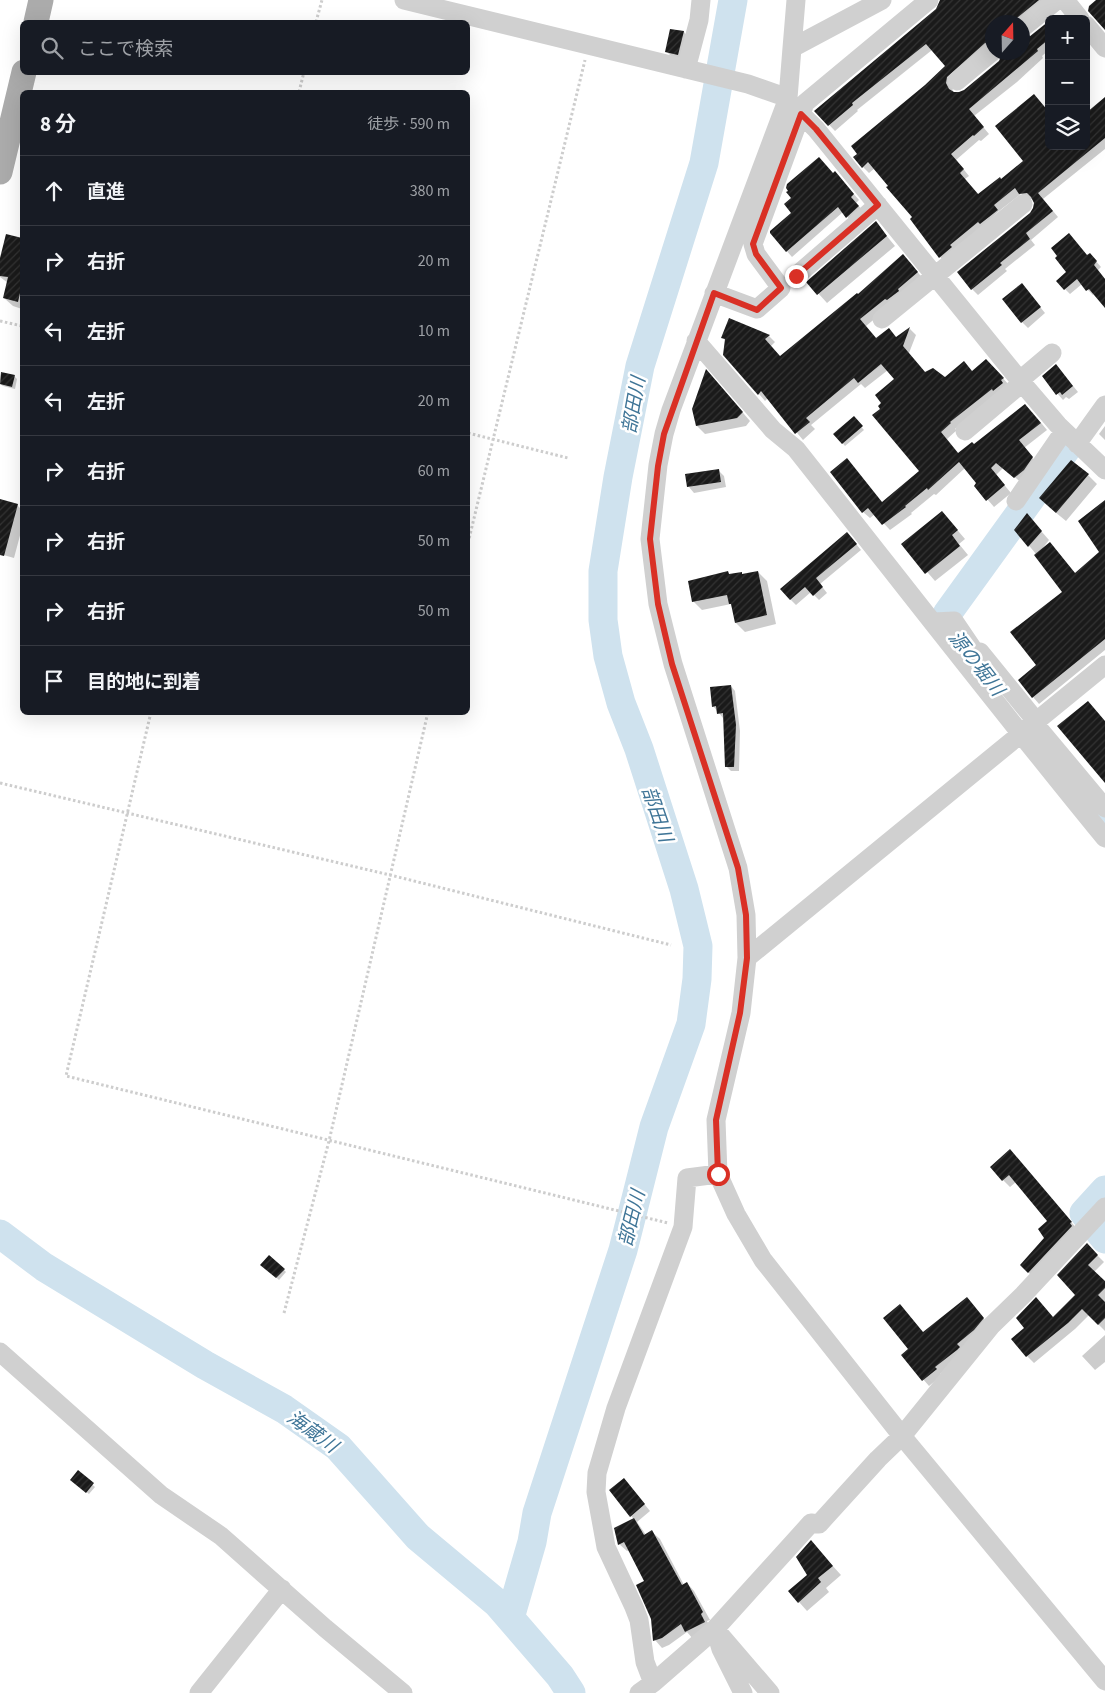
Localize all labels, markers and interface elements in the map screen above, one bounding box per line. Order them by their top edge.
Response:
north arrow [985,15,1030,60]
map controls [1045,15,1090,150]
button: + [1045,15,1090,60]
search box [20,20,470,75]
icon: search [38,34,66,62]
text: ここで検索 [78,36,173,63]
button: − [1045,60,1090,105]
button: layers [1045,105,1090,150]
text: 8 分 [40,109,76,139]
text: 徒歩 · 590 m [367,113,450,135]
icon: ahead [40,177,68,205]
text: 直進 [87,179,125,206]
text: 380 m [410,180,450,202]
icon: right [40,247,68,275]
text: 右折 [87,249,125,276]
text: 20 m [418,250,450,272]
route end [785,265,808,288]
icon: left [40,317,68,345]
text: 左折 [87,319,125,346]
text: 10 m [418,320,450,342]
water label: 部田川 [616,373,653,436]
icon: left [40,387,68,415]
text: 左折 [87,389,125,416]
text: 20 m [418,390,450,412]
icon: right [40,457,68,485]
text: 右折 [87,459,125,486]
text: 60 m [418,460,450,482]
icon: right [40,527,68,555]
text: 右折 [87,529,125,556]
text: 50 m [418,530,450,552]
icon: right [40,597,68,625]
text: 右折 [87,599,125,626]
text: 50 m [418,600,450,622]
water label: 源の堀川 [942,626,1011,704]
icon: arrive [40,667,68,695]
text: 目的地に到着 [87,669,201,696]
water label: 部田川 [635,783,679,848]
route start [707,1163,730,1186]
water label: 部田川 [612,1186,653,1249]
water label: 海蔵川 [281,1405,345,1461]

